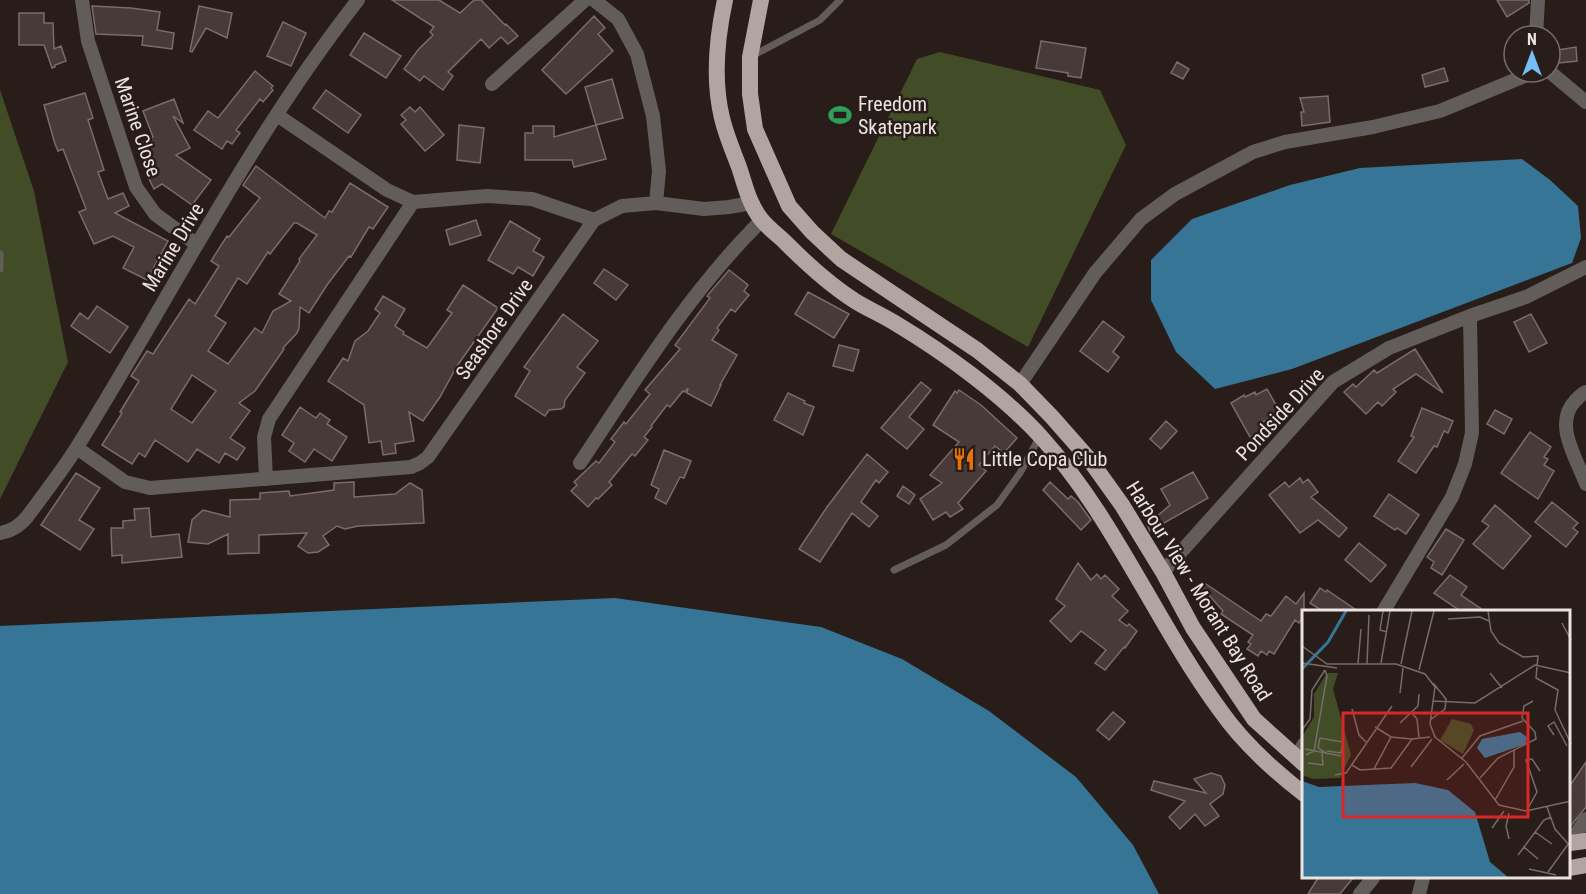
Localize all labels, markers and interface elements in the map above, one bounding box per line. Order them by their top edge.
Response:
north arrow [1502,24,1562,84]
text: N [1527,30,1537,49]
street label: Marine Close [110,74,166,180]
place label: Freedom Skatepark [858,92,937,139]
sports icon: Freedom Skatepark [827,102,853,128]
street label: Marine Drive [137,198,209,296]
street label: Seashore Drive [450,274,538,384]
street label: Pondside Drive [1231,363,1329,465]
restaurant icon: Little Copa Club [951,446,977,472]
place label: Little Copa Club [982,447,1107,471]
street label: Harbour View - Morant Bay Road [1121,477,1277,705]
inset map [1302,610,1571,879]

